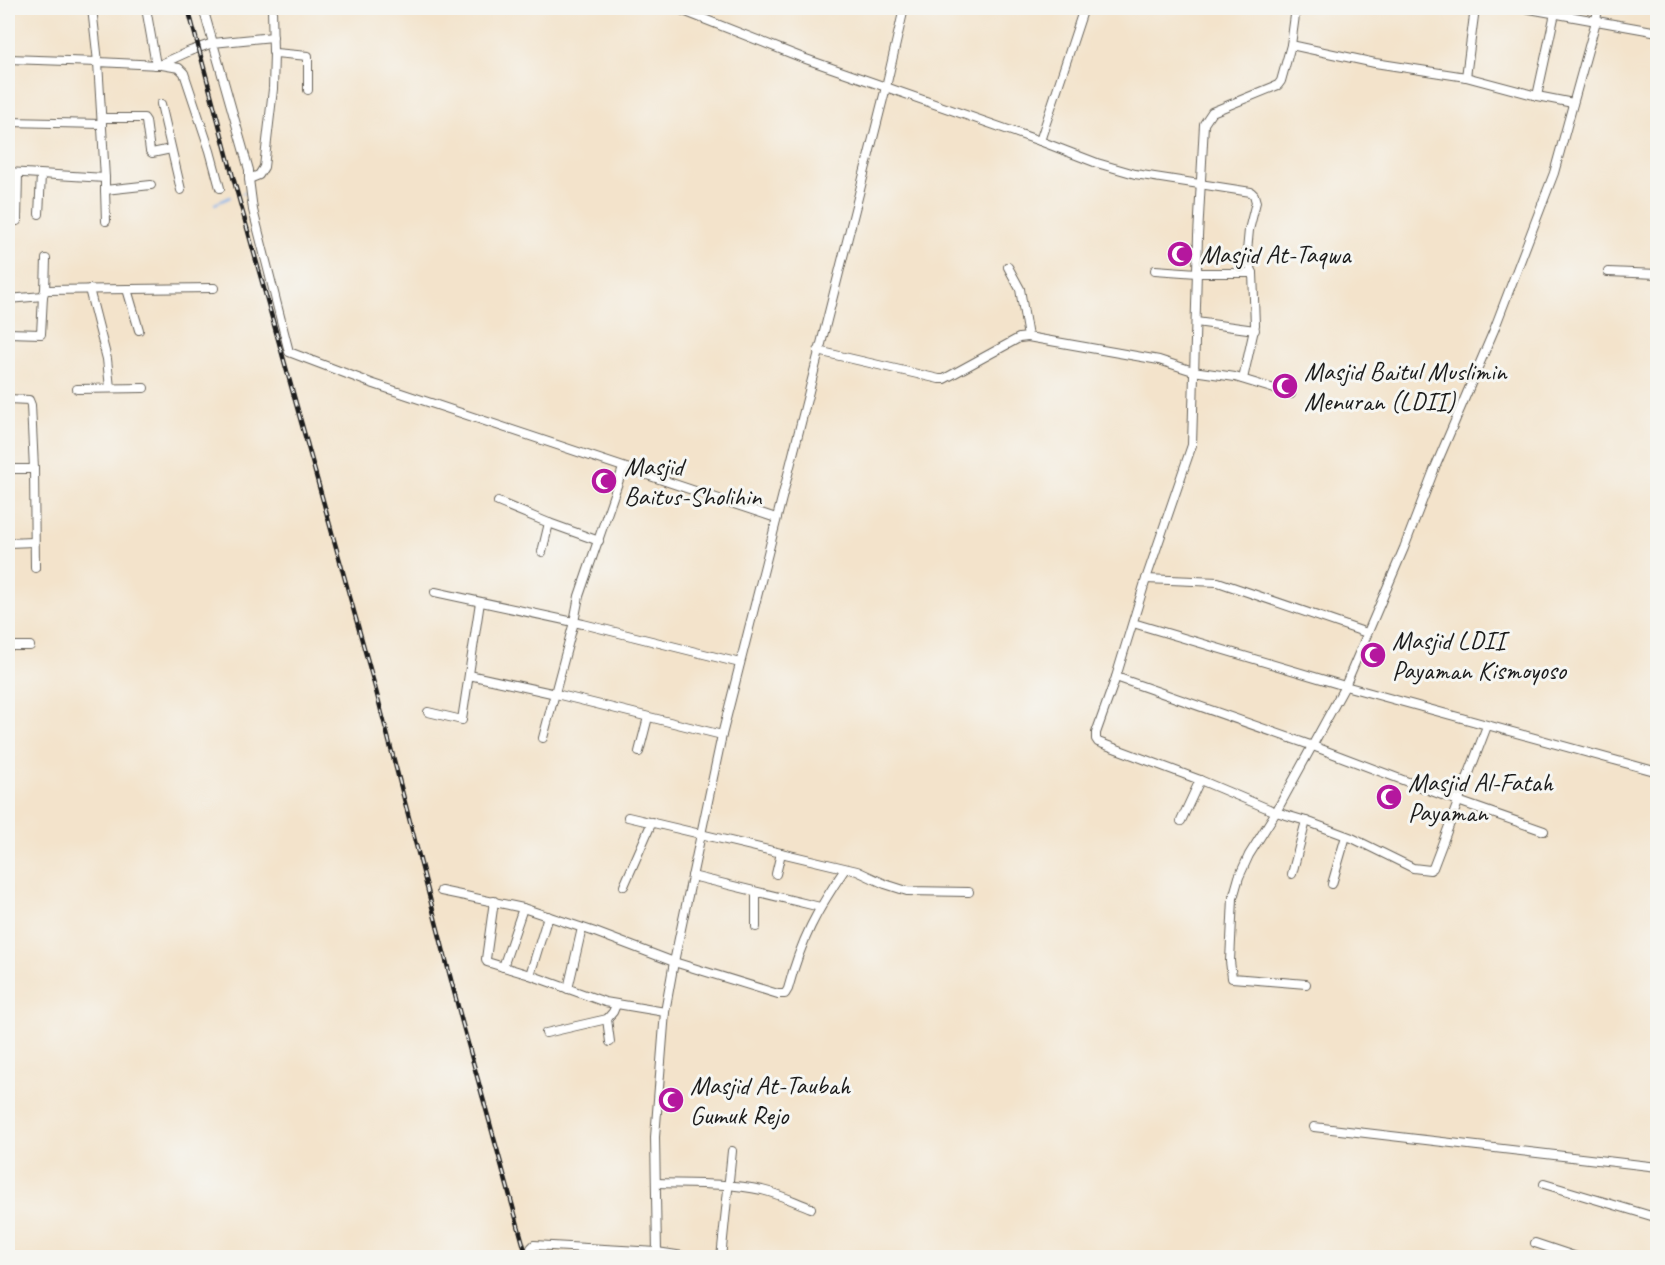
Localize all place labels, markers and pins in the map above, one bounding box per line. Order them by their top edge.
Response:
place label: Masjid At-Taqwa [1200,238,1352,271]
mosque icon: Masjid At-Taqwa [1165,239,1195,269]
place label: Masjid Baitul Muslimin Menuran (LDII) [1304,355,1508,418]
mosque icon: Masjid Baitul Muslimin Menuran (LDII) [1270,371,1300,401]
place label: Masjid Baitus-Sholihin [624,450,763,513]
mosque icon: Masjid Baitus-Sholihin [589,466,619,496]
place label: Masjid LDII Payaman Kismoyoso [1392,624,1568,687]
mosque icon: Masjid LDII Payaman Kismoyoso [1358,640,1388,670]
place label: Masjid Al-Fatah Payaman [1408,766,1554,829]
mosque icon: Masjid Al-Fatah Payaman [1374,782,1404,812]
place label: Masjid At-Taubah Gumuk Rejo [690,1069,851,1132]
mosque icon: Masjid At-Taubah Gumuk Rejo [656,1085,686,1115]

